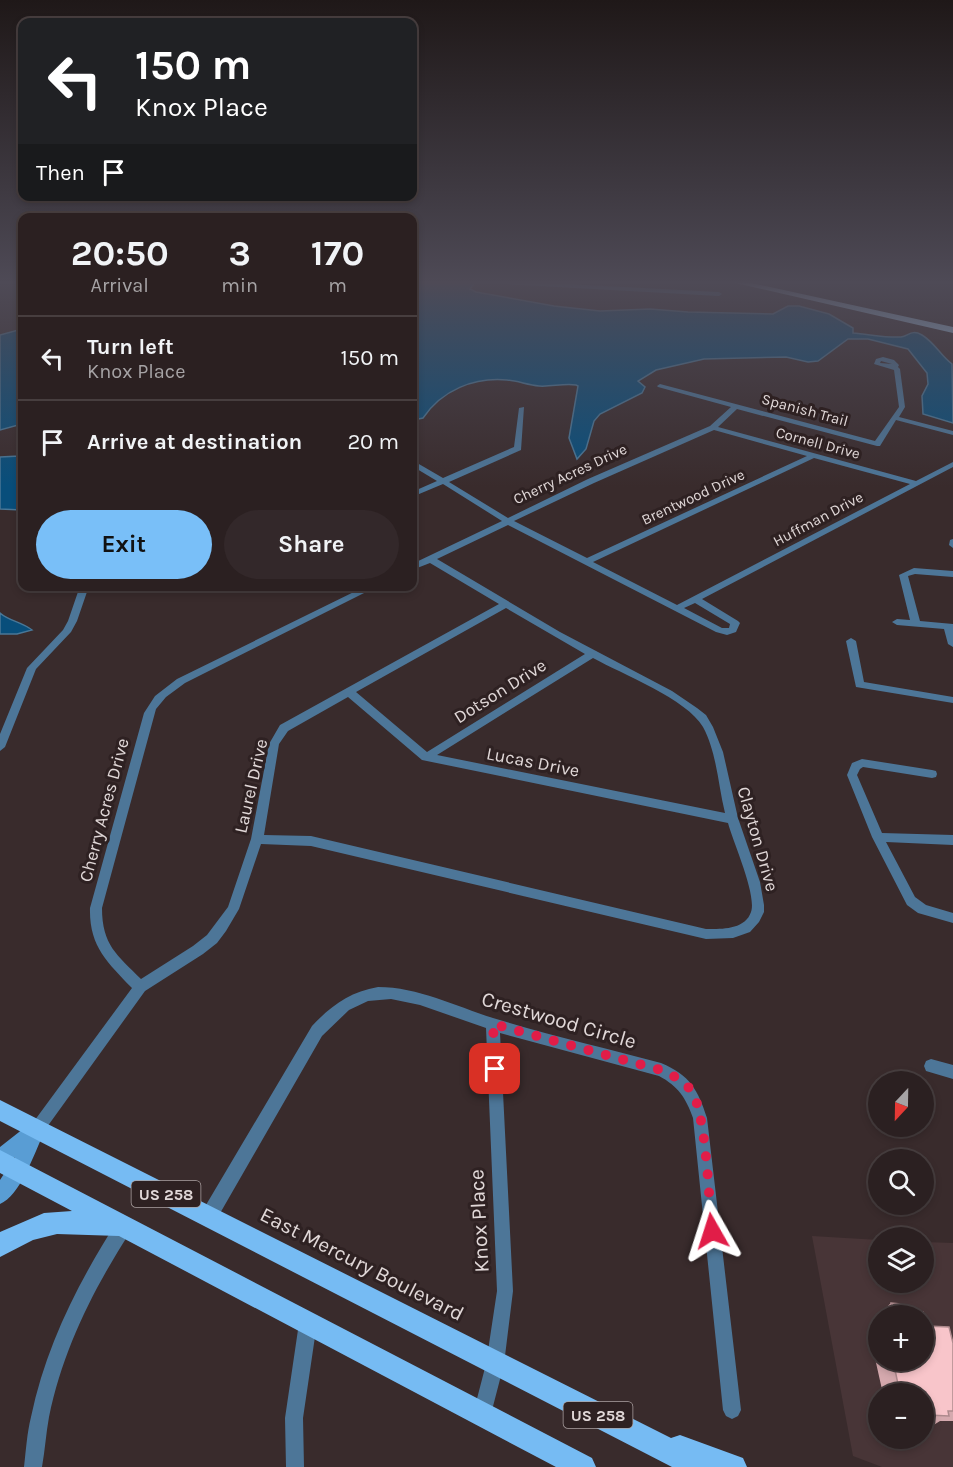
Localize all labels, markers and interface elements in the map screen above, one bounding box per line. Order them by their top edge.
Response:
text: 150 m [135,40,251,90]
icon: left [36,42,114,120]
text: Knox Place [135,91,268,123]
icon: arrive [97,156,130,189]
text: Then [36,160,85,186]
text: 20:50 [71,232,169,274]
text: 3 [229,232,251,274]
text: 170 [311,232,364,274]
text: Arrival [90,274,149,297]
text: min [221,274,258,297]
text: m [328,274,347,297]
text: Turn left [87,334,174,360]
icon: left [36,342,69,375]
text: 150 m [340,345,399,371]
text: Knox Place [87,360,185,383]
street label: Spanish Trail [760,390,850,430]
street label: Cornell Drive [774,423,862,463]
icon: arrive [36,426,69,459]
text: Arrive at destination [87,429,302,455]
text: 20 m [347,429,399,455]
street label: Cherry Acres Drive [510,440,630,508]
street label: Brentwood Drive [638,465,748,529]
street label: Huffman Drive [770,488,866,550]
button: Exit [36,510,212,579]
button: Share [224,510,399,579]
street label: Dotson Drive [450,654,550,728]
street label: Cherry Acres Drive [74,736,134,884]
street label: Laurel Drive [229,737,273,835]
street label: Lucas Drive [485,742,581,782]
street label: Clayton Drive [733,784,783,894]
street label: Crestwood Circle [479,986,639,1054]
pin [469,1043,520,1094]
icon: arrive [478,1052,511,1085]
north arrow [868,1071,934,1137]
map controls [868,1071,934,1449]
button: search [868,1149,934,1215]
street label: Knox Place [464,1169,494,1273]
road number: US 258 [132,1181,201,1207]
position arrow [680,1199,744,1263]
street label: East Mercury Boulevard [256,1202,468,1326]
button: layers [868,1227,934,1293]
button: + [868,1305,934,1371]
button: − [868,1383,934,1449]
road number: US 258 [564,1402,632,1428]

